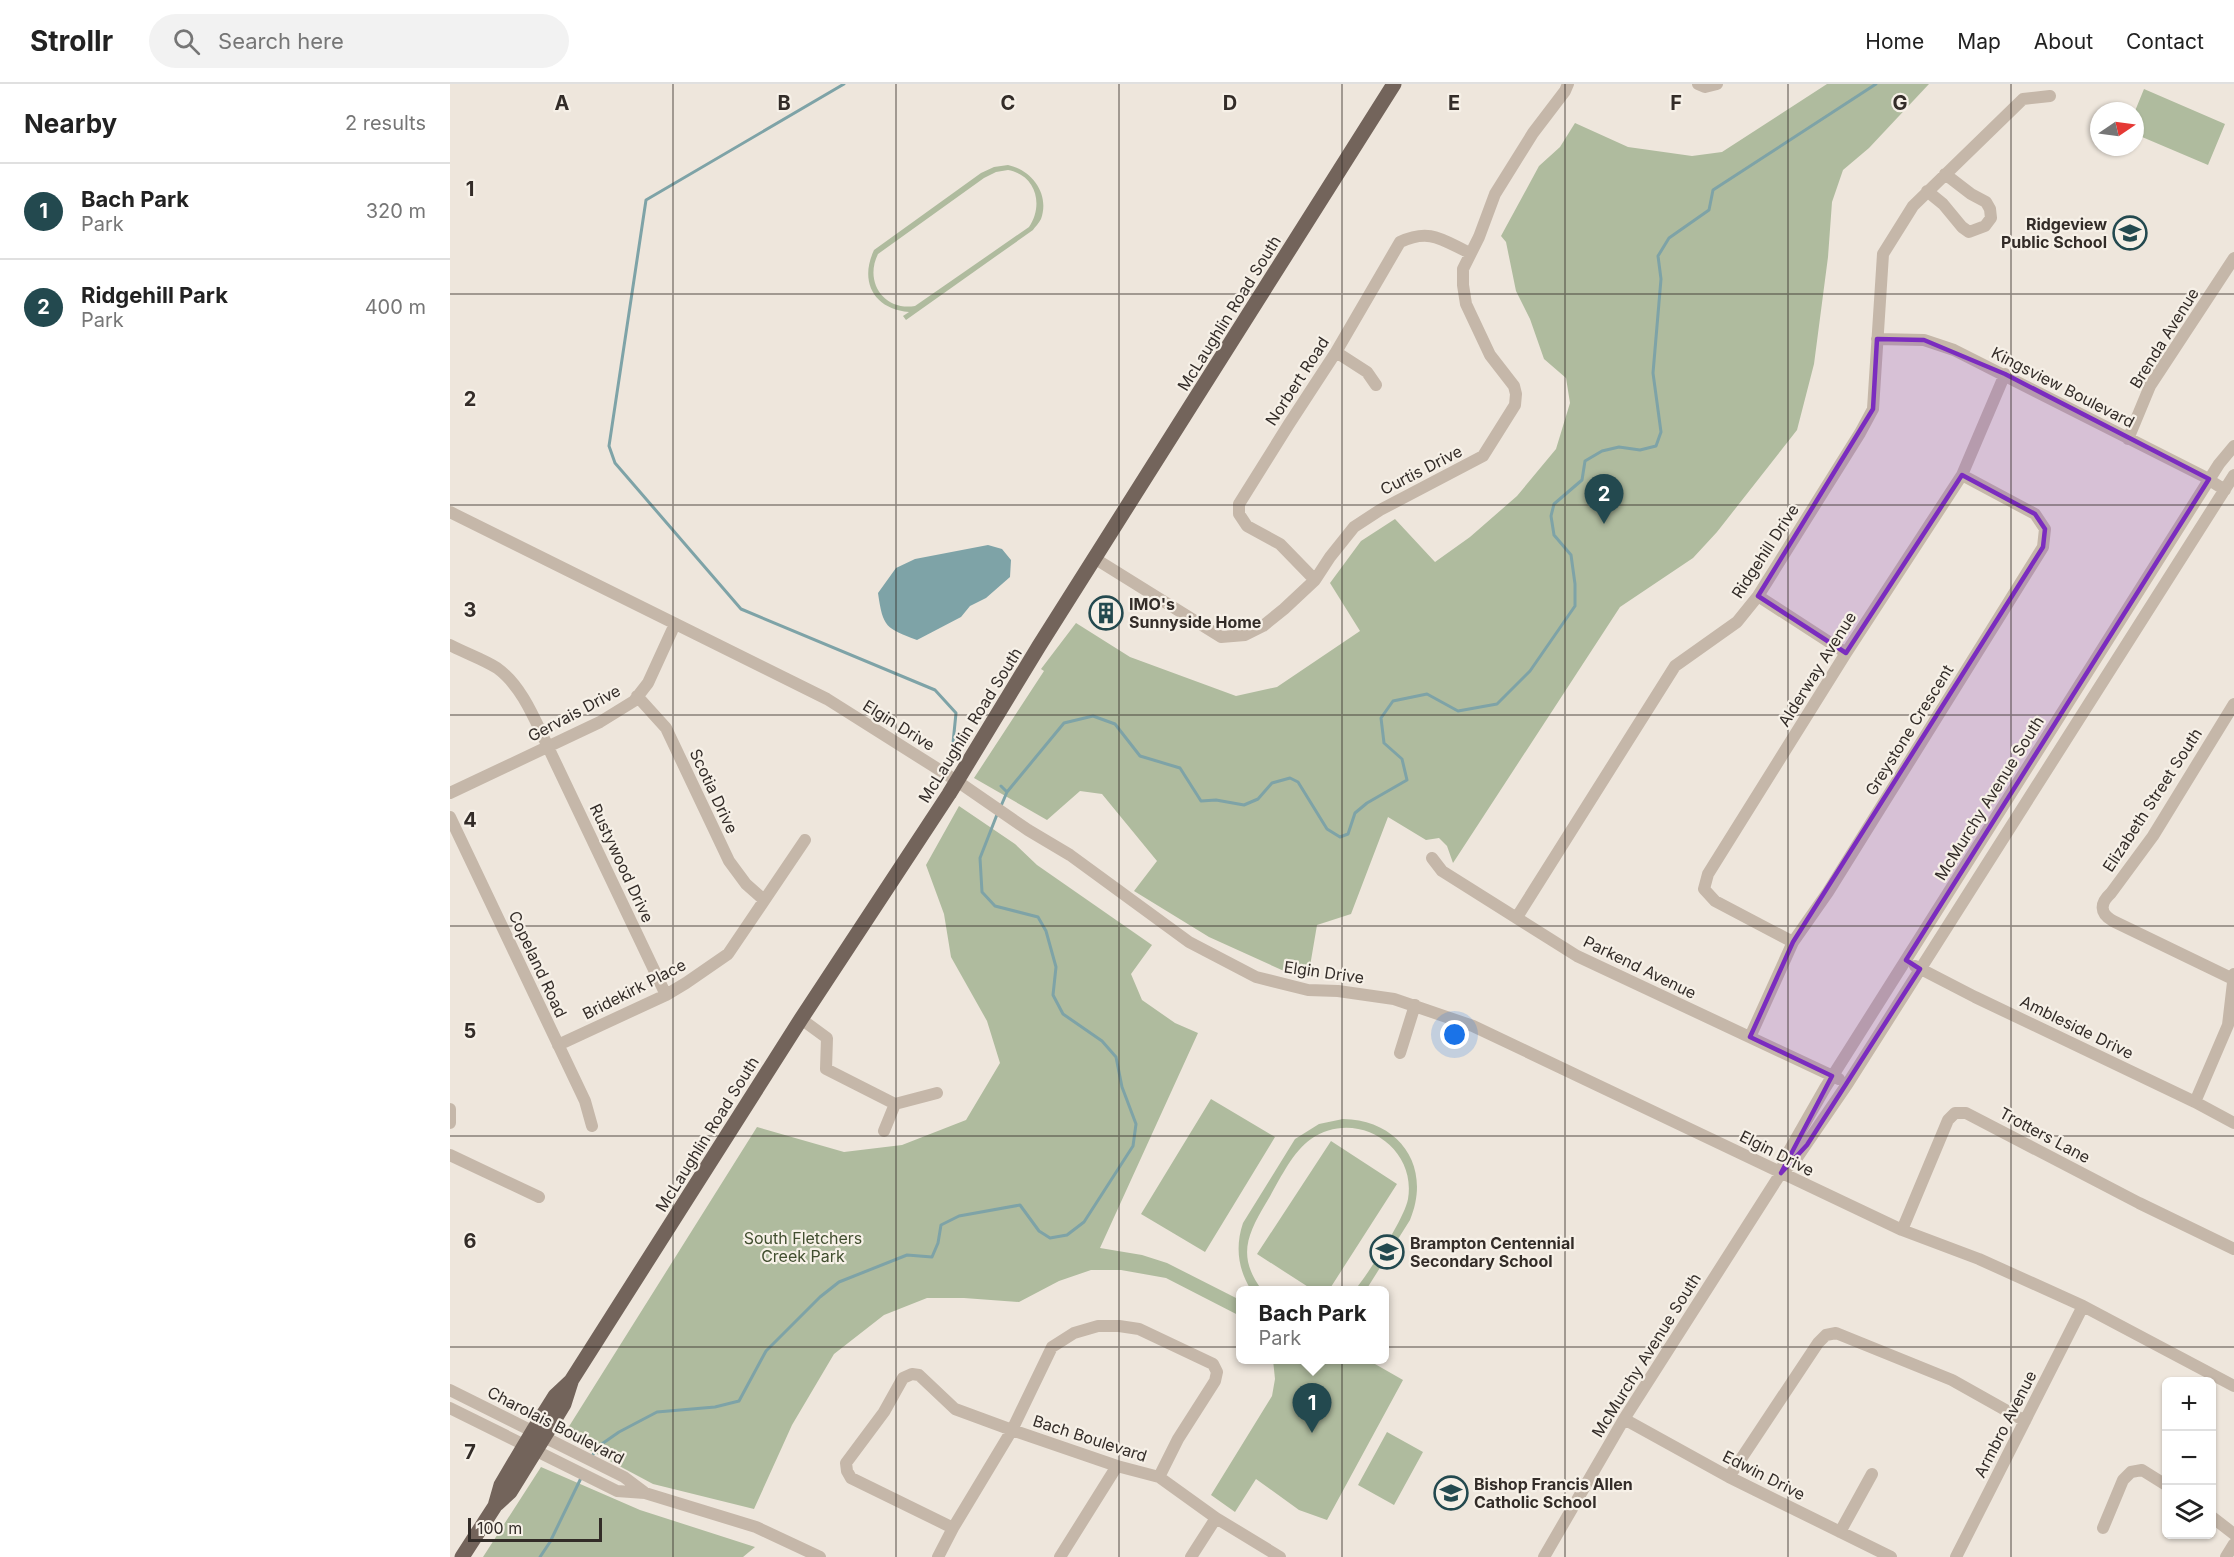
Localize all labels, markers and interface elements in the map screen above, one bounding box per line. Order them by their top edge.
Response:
search box [149,14,569,68]
text: Strollr [30,24,113,58]
icon: search [170,25,203,58]
text: Search here [218,28,344,54]
text: Home [1865,29,1924,54]
text: Map [1957,29,2001,54]
text: About [2034,29,2093,54]
text: Contact [2126,29,2204,54]
text: A [555,91,570,115]
text: B [777,91,791,115]
text: C [1001,91,1015,115]
text: D [1223,91,1237,115]
text: E [1448,91,1460,115]
text: F [1670,91,1682,115]
text: G [1892,91,1908,115]
north arrow [2090,102,2144,156]
text: Nearby [24,108,117,139]
text: 2 results [345,111,426,135]
text: 1 [466,177,474,201]
text: Bach Park [81,186,189,212]
text: 1 [39,199,48,223]
text: 320 m [366,199,426,223]
text: Park [81,212,124,236]
place label: Ridgeview Public School [2001,214,2107,252]
school or university icon: Ridgeview Public School [2112,215,2148,251]
street label: McLaughlin Road South [1173,232,1285,394]
text: Ridgehill Park [81,282,228,308]
street label: Brenda Avenue [2125,284,2203,392]
text: 2 [37,295,50,319]
text: 400 m [365,295,426,319]
text: Park [81,308,124,332]
street label: Norbert Road [1261,333,1333,429]
street label: Kingsview Boulevard [1988,342,2138,432]
text: 2 [464,387,476,411]
street label: Curtis Drive [1377,441,1465,499]
pin: 2 [1584,474,1624,524]
street label: Ridgehill Drive [1727,500,1803,602]
place label: IMO's Sunnyside Home [1129,594,1261,632]
building icon: IMO's Sunnyside Home [1088,595,1124,631]
text: 3 [464,598,476,622]
street label: Alderway Avenue [1774,608,1860,730]
street label: McLaughlin Road South [914,644,1026,806]
street label: Greystone Crescent [1861,661,1957,799]
street label: Gervais Drive [524,680,624,746]
street label: Elgin Drive [859,695,939,755]
street label: McMurchy Avenue South [1930,712,2048,884]
street label: Elizabeth Street South [2098,724,2206,876]
street label: Scotia Drive [686,745,742,837]
street label: Rustywood Drive [586,800,658,926]
text: 4 [463,808,477,832]
street label: Copeland Road [505,907,571,1021]
street label: Parkend Avenue [1580,931,1700,1003]
street label: Bridekirk Place [579,954,689,1024]
street label: Elgin Drive [1283,956,1365,988]
street label: Ambleside Drive [2017,991,2137,1063]
text: 5 [464,1019,476,1043]
your location [1440,1020,1469,1049]
street label: McLaughlin Road South [651,1053,763,1215]
street label: Trotters Lane [1996,1103,2094,1167]
street label: Elgin Drive [1736,1126,1818,1180]
park label: South Fletchers Creek Park [744,1228,862,1266]
text: 6 [464,1229,477,1253]
place label: Brampton Centennial Secondary School [1410,1233,1575,1271]
school or university icon: Brampton Centennial Secondary School [1369,1234,1405,1270]
street label: McMurchy Avenue South [1587,1269,1705,1441]
popup [1236,1286,1389,1364]
text: Bach Park [1259,1300,1367,1326]
text: Park [1259,1326,1301,1350]
street label: Armbro Avenue [1969,1367,2041,1481]
map controls [2162,1377,2216,1539]
button: + [2162,1377,2216,1431]
street label: Charolais Boulevard [484,1382,628,1468]
pin: 1 [1292,1384,1332,1433]
street label: Bach Boulevard [1031,1410,1149,1466]
button: − [2162,1431,2216,1485]
text: 7 [464,1440,476,1464]
street label: Edwin Drive [1719,1446,1809,1504]
place label: Bishop Francis Allen Catholic School [1474,1474,1633,1512]
school or university icon: Bishop Francis Allen Catholic School [1433,1475,1469,1511]
button: layers [2162,1485,2216,1539]
scale bar [468,1515,602,1542]
text: 100 m [477,1518,522,1538]

